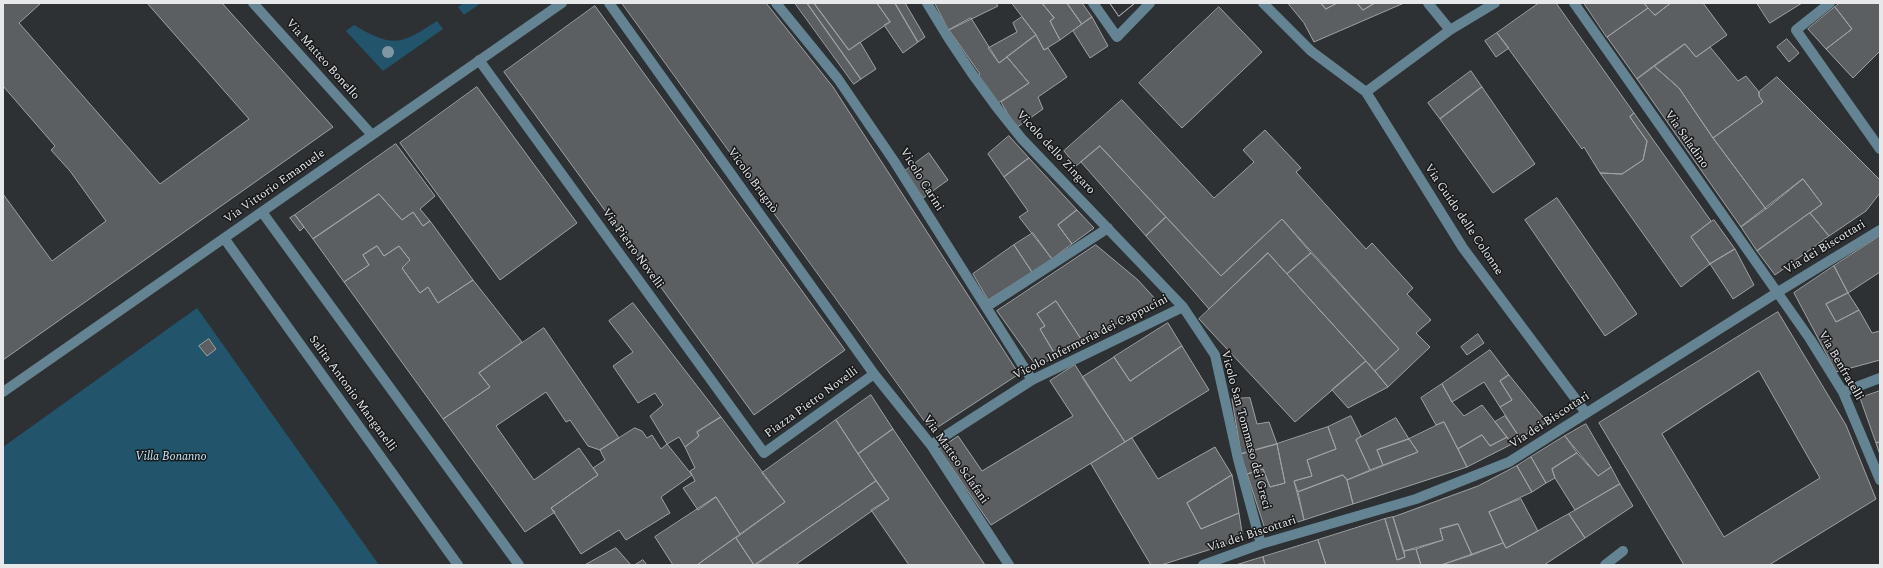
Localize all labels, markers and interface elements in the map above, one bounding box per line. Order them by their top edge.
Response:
street label: Via Matteo Bonello [282,17,362,103]
street label: Vicolo dello Zingaro [1013,108,1097,198]
street label: Via Saladino [1661,108,1711,172]
street label: Vicolo Brugnò [723,146,781,216]
street label: Vicolo Carini [896,146,946,214]
street label: Via Vittorio Emanuele [222,147,328,227]
street label: Via Guido delle Colonne [1420,162,1506,278]
street label: Via Pietro Novelli [598,206,666,292]
street label: Via dei Biscottari [1782,218,1868,278]
street label: Vicolo Infermeria dei Cappucini [1011,293,1171,383]
street label: Via Benfratelli [1814,329,1866,403]
street label: Salita Antonio Manganelli [305,333,399,455]
street label: Vicolo San Tommaso dei Greci [1217,349,1273,511]
street label: Piazza Pietro Novelli [763,364,861,442]
street label: Via dei Biscottari [1507,390,1593,452]
street label: Via Matteo Sclafani [919,413,991,507]
park label: Villa Bonanno [135,451,207,465]
street label: Via dei Biscottari [1206,514,1298,556]

